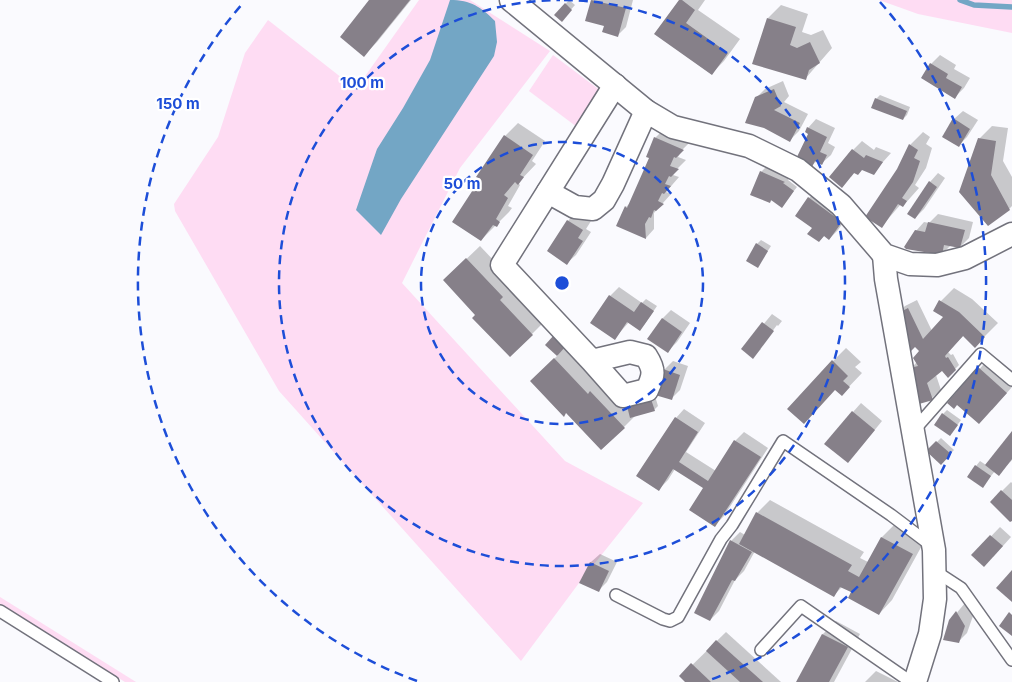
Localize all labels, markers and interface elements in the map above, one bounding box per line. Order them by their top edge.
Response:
text: 100 m [340,73,384,92]
text: 150 m [156,94,200,113]
text: 50 m [444,174,480,193]
centre of rings [553,274,571,292]

